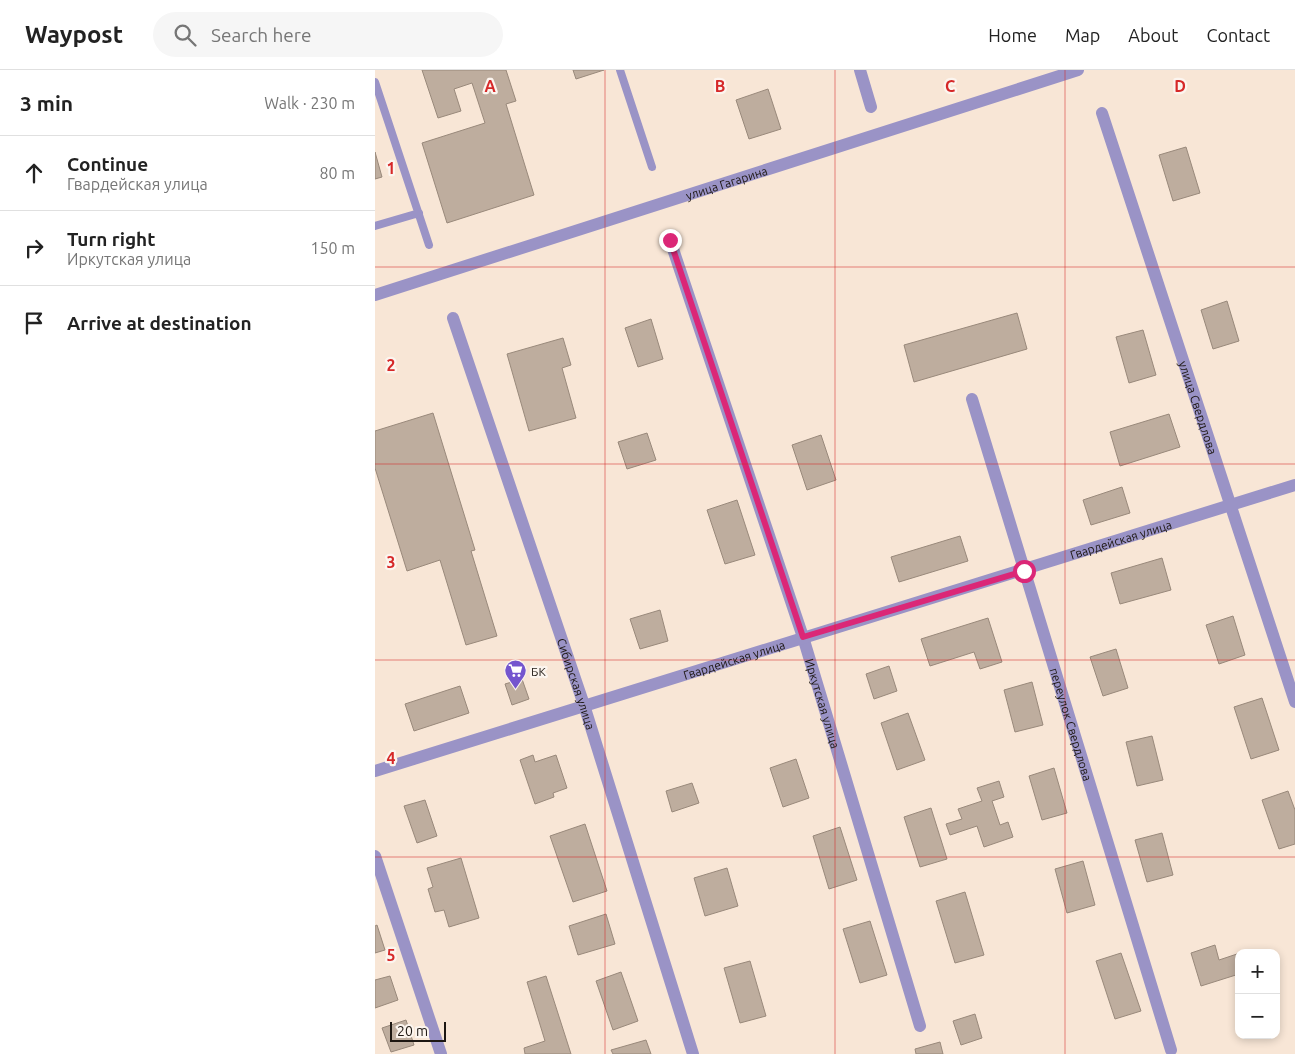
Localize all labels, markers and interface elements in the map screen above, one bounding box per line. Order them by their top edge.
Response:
search box [153,12,503,57]
text: Waypost [25,21,123,48]
icon: search [171,21,199,49]
text: Search here [211,24,311,46]
text: Home [988,25,1037,45]
text: Map [1065,25,1100,45]
text: About [1128,25,1178,45]
text: Contact [1206,25,1270,45]
text: A [484,77,496,95]
text: B [715,77,725,95]
text: C [945,77,955,95]
text: D [1174,77,1186,95]
text: 3 min [20,91,73,115]
text: Walk · 230 m [264,94,355,112]
text: Continue [67,153,148,175]
icon: ahead [20,159,48,187]
text: 1 [386,159,396,177]
street label: улица Гагарина [684,163,769,202]
text: 80 m [319,164,355,182]
text: Гвардейская улица [67,175,208,193]
text: Turn right [67,228,155,250]
route end [659,229,682,252]
icon: right [20,234,48,262]
text: 150 m [310,239,355,257]
text: Иркутская улица [67,250,191,268]
icon: arrive [20,309,48,337]
text: Arrive at destination [67,312,252,334]
text: 2 [386,356,396,374]
street label: улица Свердлова [1177,359,1220,456]
street label: Гвардейская улица [1068,517,1173,561]
text: 3 [386,553,396,571]
route start [1013,560,1036,583]
street label: Сибирская улица [555,636,598,731]
street label: Гвардейская улица [682,637,786,681]
street label: Иркутская улица [803,657,843,750]
supermarket icon: БК [503,659,527,690]
place label: БК [531,665,546,678]
street label: переулок Свердлова [1048,666,1095,782]
text: 4 [386,749,396,767]
text: 5 [386,946,396,964]
map controls [1235,949,1280,1039]
button: + [1235,949,1280,994]
button: − [1235,994,1280,1039]
scale bar [390,1019,446,1042]
text: 20 m [397,1023,428,1039]

